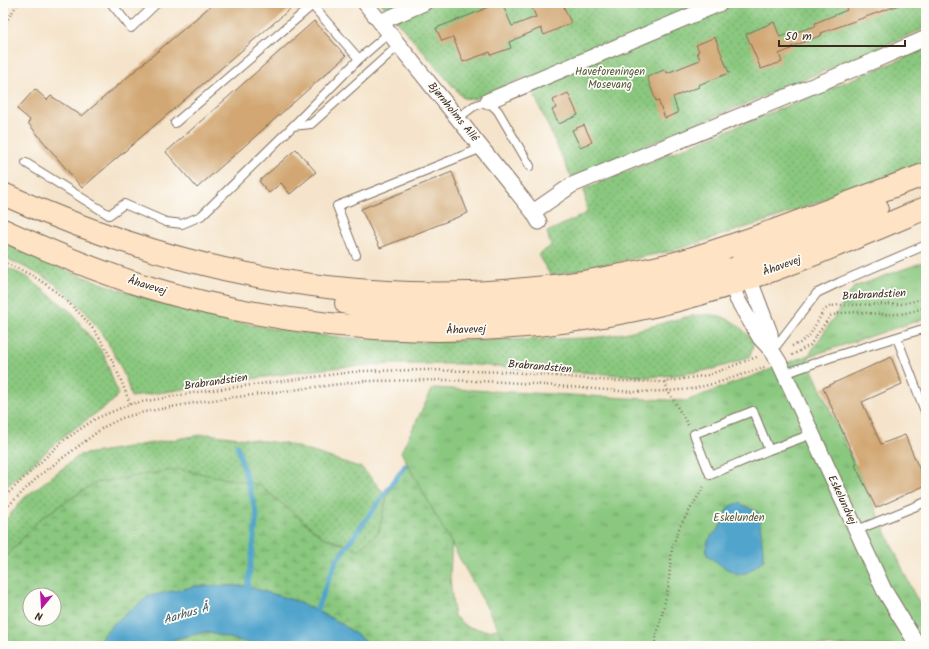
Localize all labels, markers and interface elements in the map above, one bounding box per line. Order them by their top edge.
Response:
scale bar [779,22,905,48]
text: 50 m [785,27,812,46]
park label: Haveforeningen Mosevang [575,63,645,94]
street label: Bjørnholms Allé [423,78,484,147]
street label: Åhavevej [760,250,805,281]
street label: Åhavevej [125,272,170,301]
street label: Brabrandstien [842,284,907,306]
street label: Åhavevej [446,320,487,340]
street label: Brabrandstien [507,355,573,379]
street label: Brabrandstien [183,369,249,395]
street label: Eskelundvej [823,472,862,529]
park label: Eskelunden [713,509,765,527]
north arrow [22,587,62,627]
water label: Aarhus Å [161,598,213,630]
text: N [33,606,45,625]

